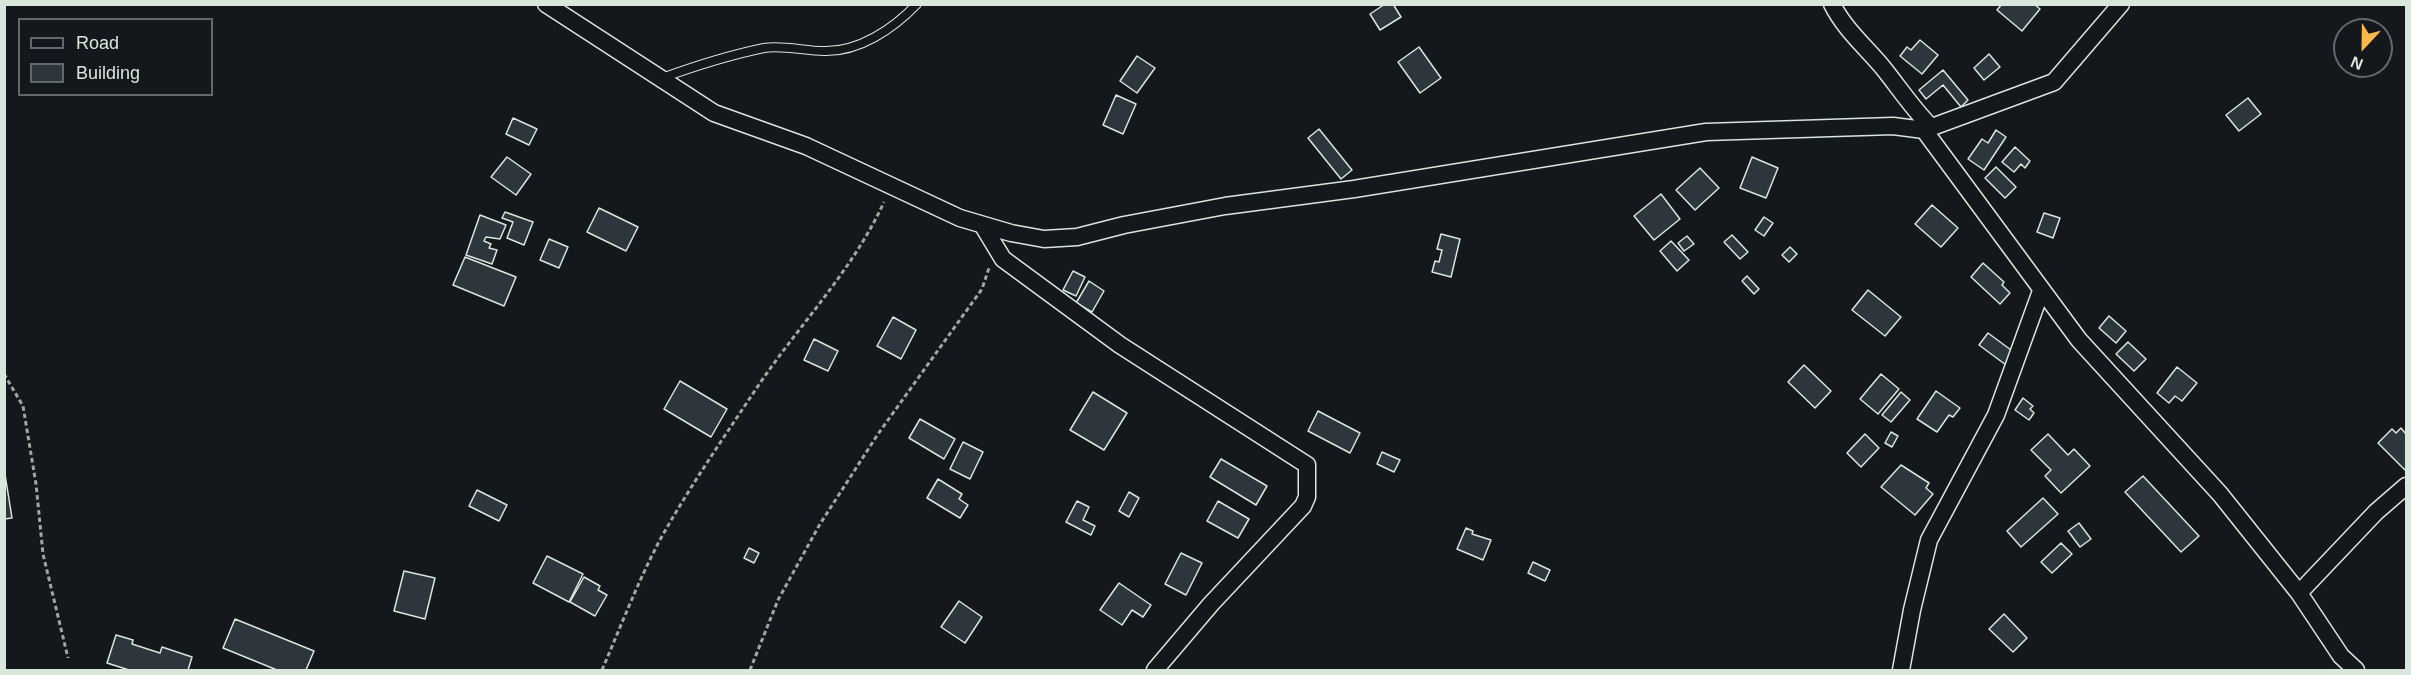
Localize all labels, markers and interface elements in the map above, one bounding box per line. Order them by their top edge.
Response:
legend [18,18,213,96]
north arrow [2333,18,2393,78]
text: Road [76,33,119,53]
text: N [2348,53,2365,73]
text: Building [76,63,140,83]

